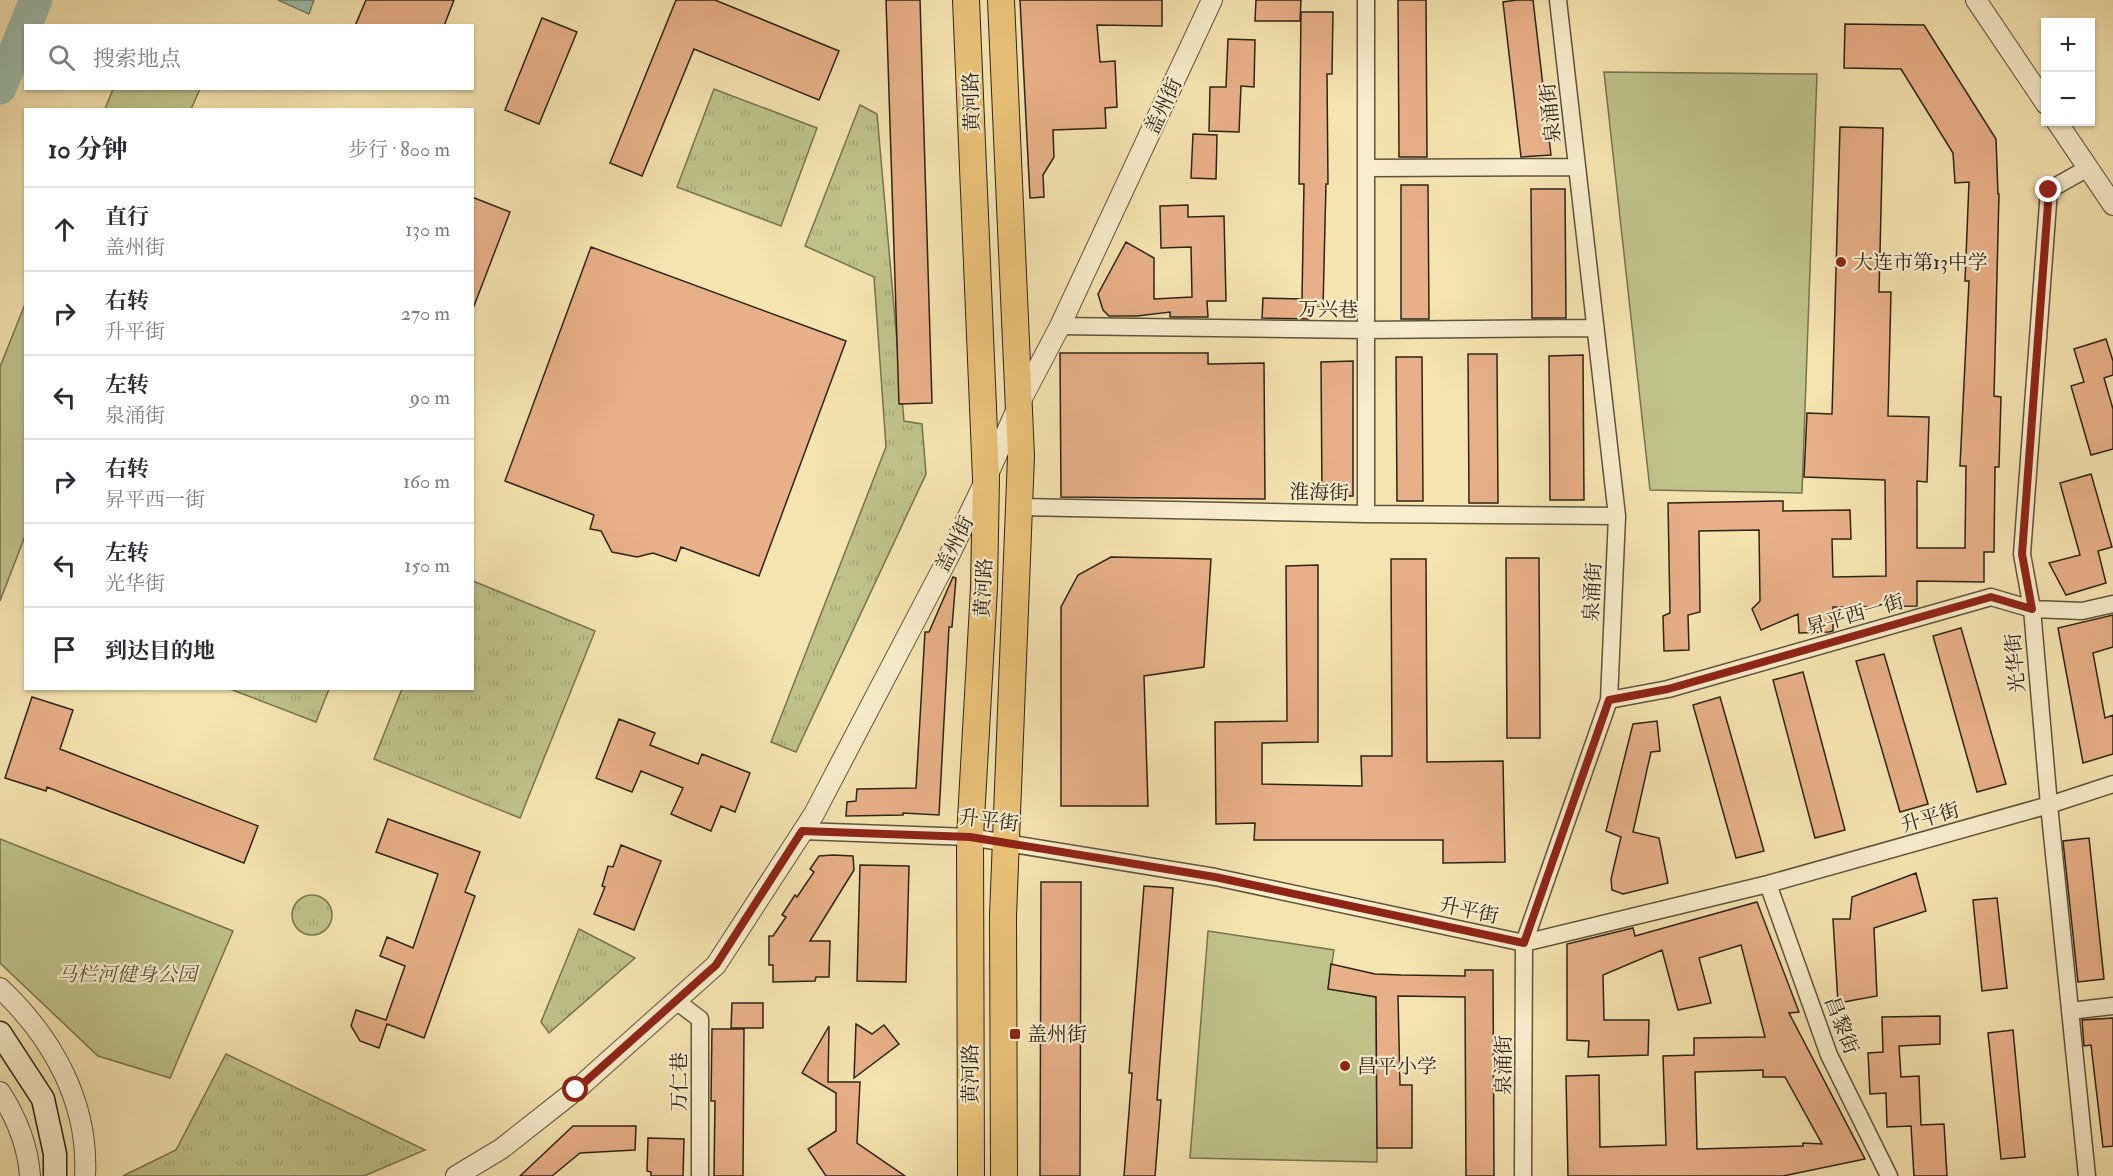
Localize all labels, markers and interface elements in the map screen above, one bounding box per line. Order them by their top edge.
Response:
map controls [2041,18,2095,126]
button: + [2041,18,2095,72]
search box [24,24,474,90]
icon: search [45,41,78,74]
text: 搜索地点 [93,45,181,73]
street label: 黄河路 [958,72,985,132]
button: − [2041,72,2095,126]
street label: 盖州街 [1139,74,1187,139]
street label: 泉涌街 [1535,82,1566,144]
text: 10 分钟 [48,134,128,166]
text: 步行 · 800 m [348,137,450,162]
route end [2035,176,2061,202]
text: 直行 [105,203,149,231]
icon: ahead [48,213,81,246]
text: 130 m [405,217,450,242]
text: 盖州街 [105,235,165,260]
place label: 大连市第13中学 [1853,250,1988,275]
marker: 大连市第13中学 [1834,255,1848,269]
text: 右转 [105,287,149,315]
street label: 万兴巷 [1298,296,1358,323]
icon: right [48,297,81,330]
text: 270 m [401,301,450,326]
text: 升平街 [105,319,165,344]
text: 左转 [105,371,149,399]
icon: left [48,381,81,414]
text: 90 m [410,385,450,410]
text: 泉涌街 [105,403,165,428]
text: 右转 [105,455,149,483]
icon: right [48,465,81,498]
text: 160 m [403,469,450,494]
street label: 淮海街 [1289,479,1349,506]
text: 昇平西一街 [105,487,205,512]
street label: 盖州街 [930,512,979,577]
text: 左转 [105,539,149,567]
icon: left [48,549,81,582]
text: 150 m [404,553,450,578]
street label: 黄河路 [969,557,998,619]
street label: 泉涌街 [1578,561,1607,623]
text: 光华街 [105,571,165,596]
street label: 昇平西一街 [1804,589,1907,640]
street label: 光华街 [2000,632,2031,694]
icon: arrive [48,633,81,666]
text: 到达目的地 [105,637,215,665]
street label: 升平街 [1898,797,1962,838]
street label: 升平街 [958,804,1020,837]
street label: 升平街 [1437,892,1501,929]
park label: 马栏河健身公园 [57,962,200,987]
street label: 昌黎街 [1819,993,1864,1058]
place label: 盖州街 [1027,1022,1087,1047]
marker: 盖州街 [1008,1027,1022,1041]
street label: 泉涌街 [1491,1035,1516,1095]
street label: 黄河路 [958,1044,983,1104]
street label: 万仁巷 [667,1052,692,1112]
place label: 昌平小学 [1357,1054,1437,1079]
marker: 昌平小学 [1338,1059,1352,1073]
route start [562,1076,588,1102]

